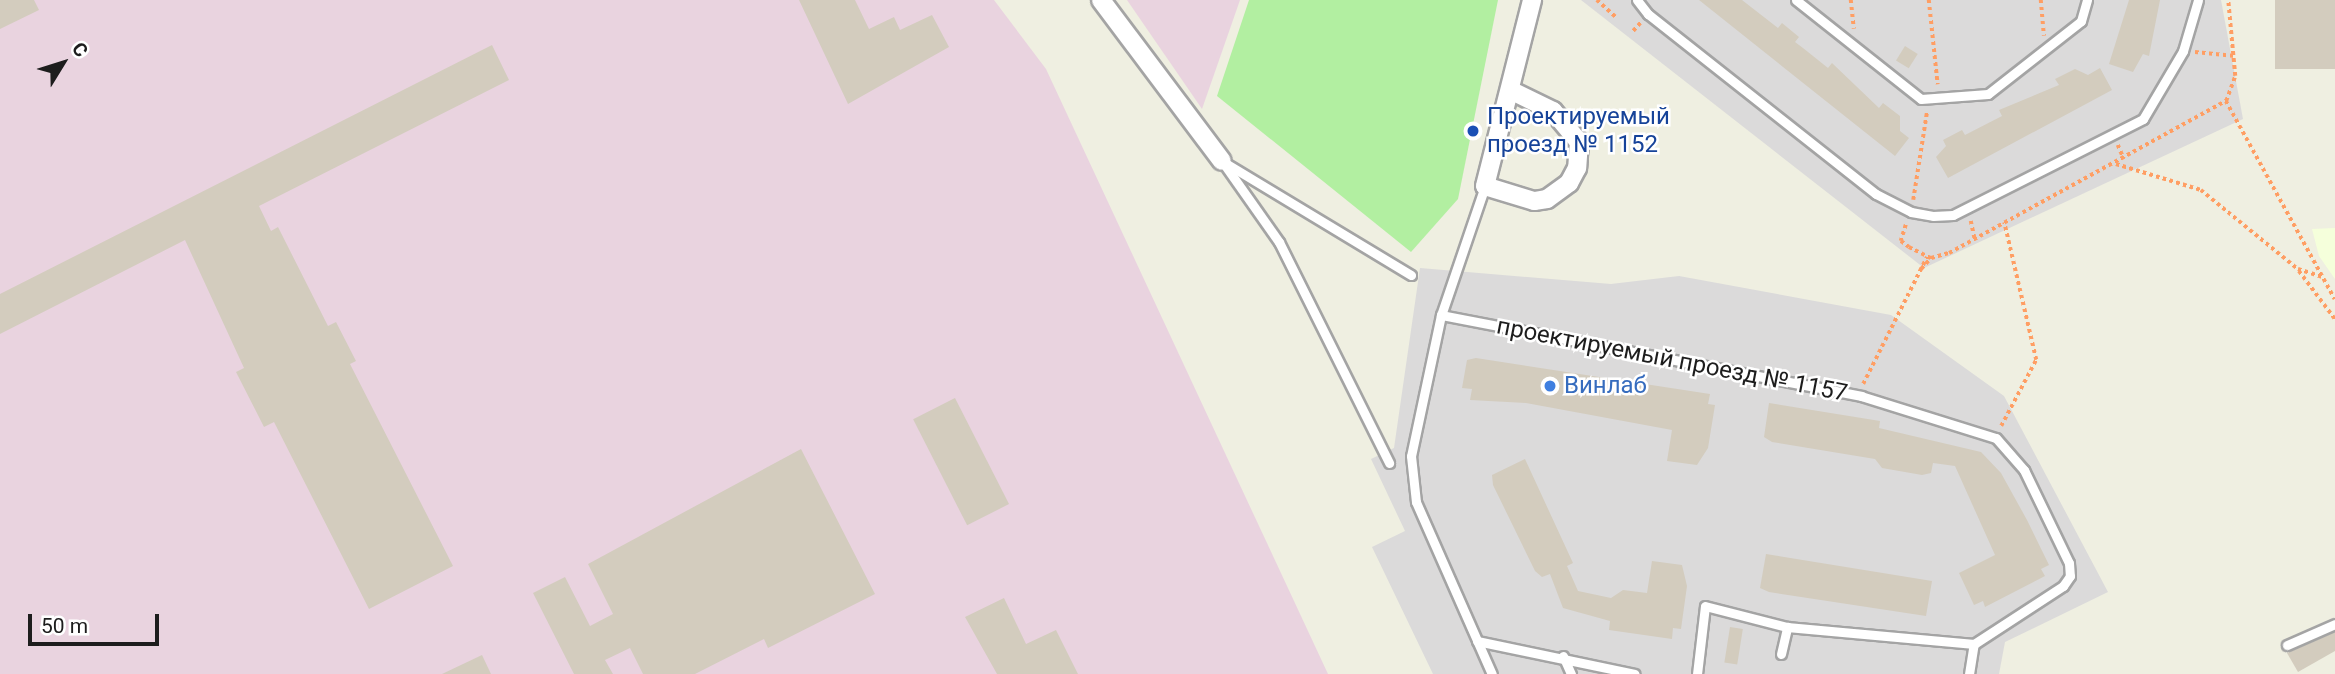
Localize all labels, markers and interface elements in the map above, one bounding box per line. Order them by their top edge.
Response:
north arrow [28,28,98,98]
text: С [67,38,93,62]
place label: Проектируемый проезд № 1152 [1487,103,1670,159]
marker: Проектируемый проезд № 1152 [1465,123,1481,139]
street label: проектируемый проезд № 1157 [1494,312,1850,408]
place label: Винлаб [1564,372,1647,400]
marker: Винлаб [1542,378,1558,394]
scale bar [32,600,163,644]
text: 50 m [41,614,88,638]

